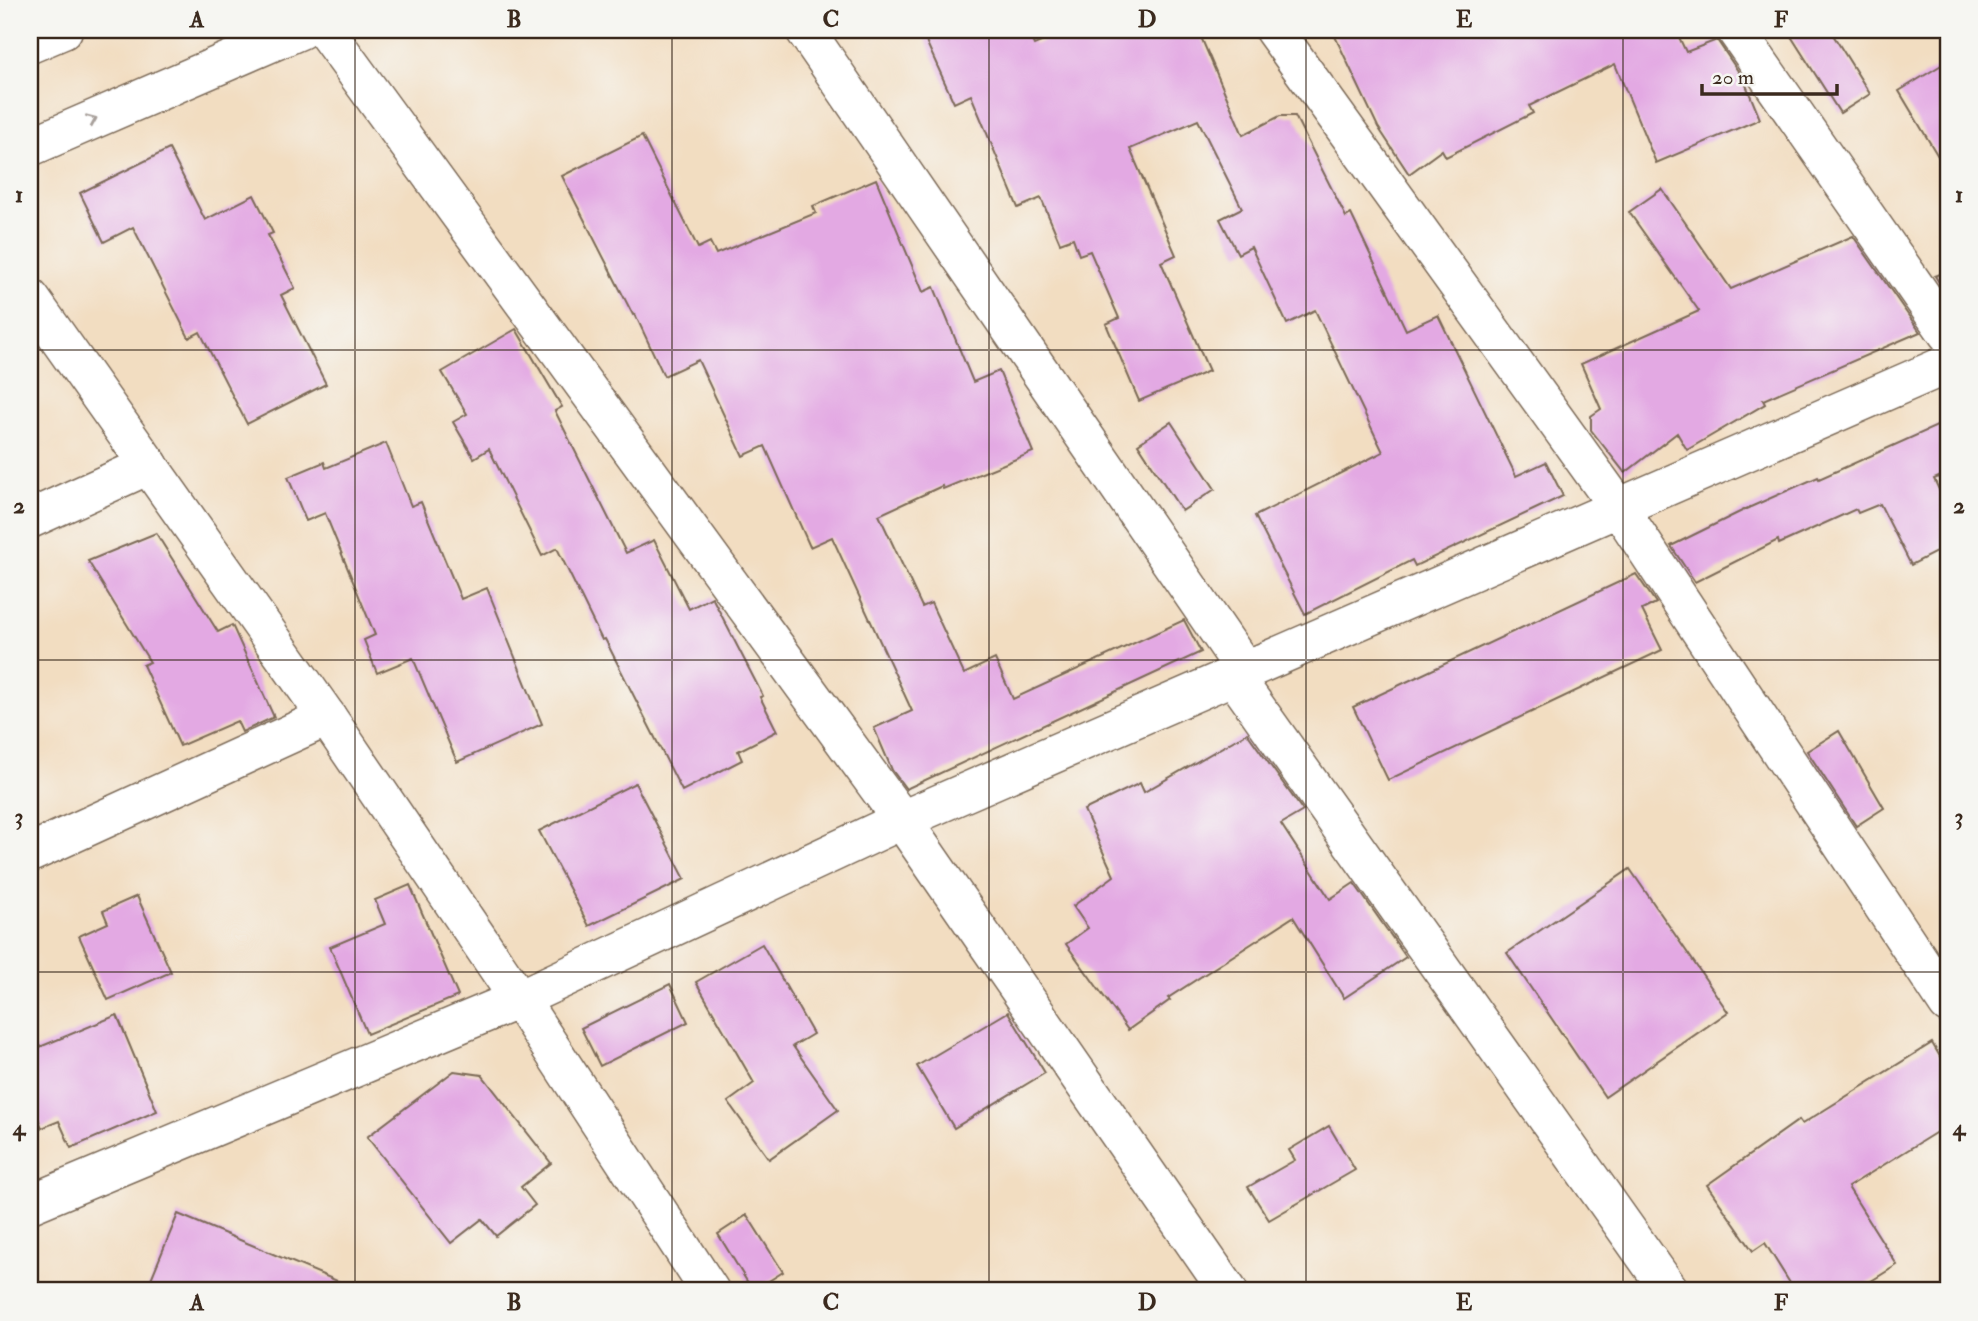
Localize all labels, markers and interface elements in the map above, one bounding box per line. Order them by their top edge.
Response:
text: A [189,5,205,34]
text: B [506,5,522,34]
text: C [823,5,839,34]
text: D [1138,5,1156,34]
text: E [1456,5,1473,34]
text: F [1774,5,1789,34]
scale bar [1702,52,1836,96]
text: 20 m [1712,64,1754,91]
one-way arrow [86,114,98,128]
text: 1 [15,180,23,209]
text: 1 [1955,180,1963,209]
text: 2 [13,491,25,520]
text: 2 [1953,491,1965,520]
text: 3 [15,802,23,831]
text: 3 [1955,802,1963,831]
text: 4 [12,1113,27,1142]
text: 4 [1952,1113,1967,1142]
text: A [189,1288,205,1317]
text: B [506,1288,522,1317]
text: C [823,1288,839,1317]
text: D [1138,1288,1156,1317]
text: E [1456,1288,1473,1317]
text: F [1774,1288,1789,1317]

